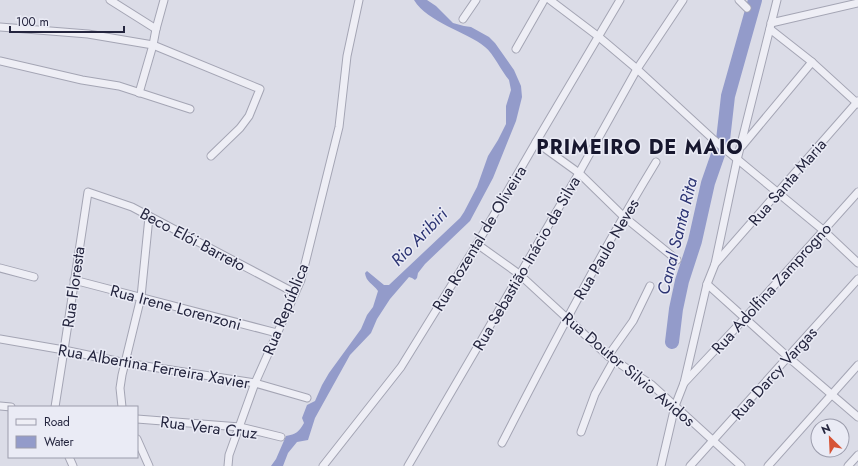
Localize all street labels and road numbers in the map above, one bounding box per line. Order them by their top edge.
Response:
street label: Rua Santa Maria [743,134,832,231]
street label: Rua Rozental de Oliveira [427,161,532,315]
street label: Rua Sebastião Inácio da Silva [467,172,586,355]
street label: Rua Paulo Neves [568,194,645,304]
street label: Beco Elói Barreto [136,202,250,277]
street label: Rua Adolfina Zamprogno [706,217,837,359]
street label: Rua Floresta [56,245,91,329]
street label: Rua República [257,260,314,358]
street label: Rua Irene Lorenzoni [108,279,244,336]
street label: Rua Doutor Silvio Avidos [557,307,700,432]
street label: Rua Darcy Vargas [726,322,823,425]
street label: Rua Albertina Ferreira Xavier [56,338,252,395]
street label: Rua Vera Cruz [159,410,259,445]

